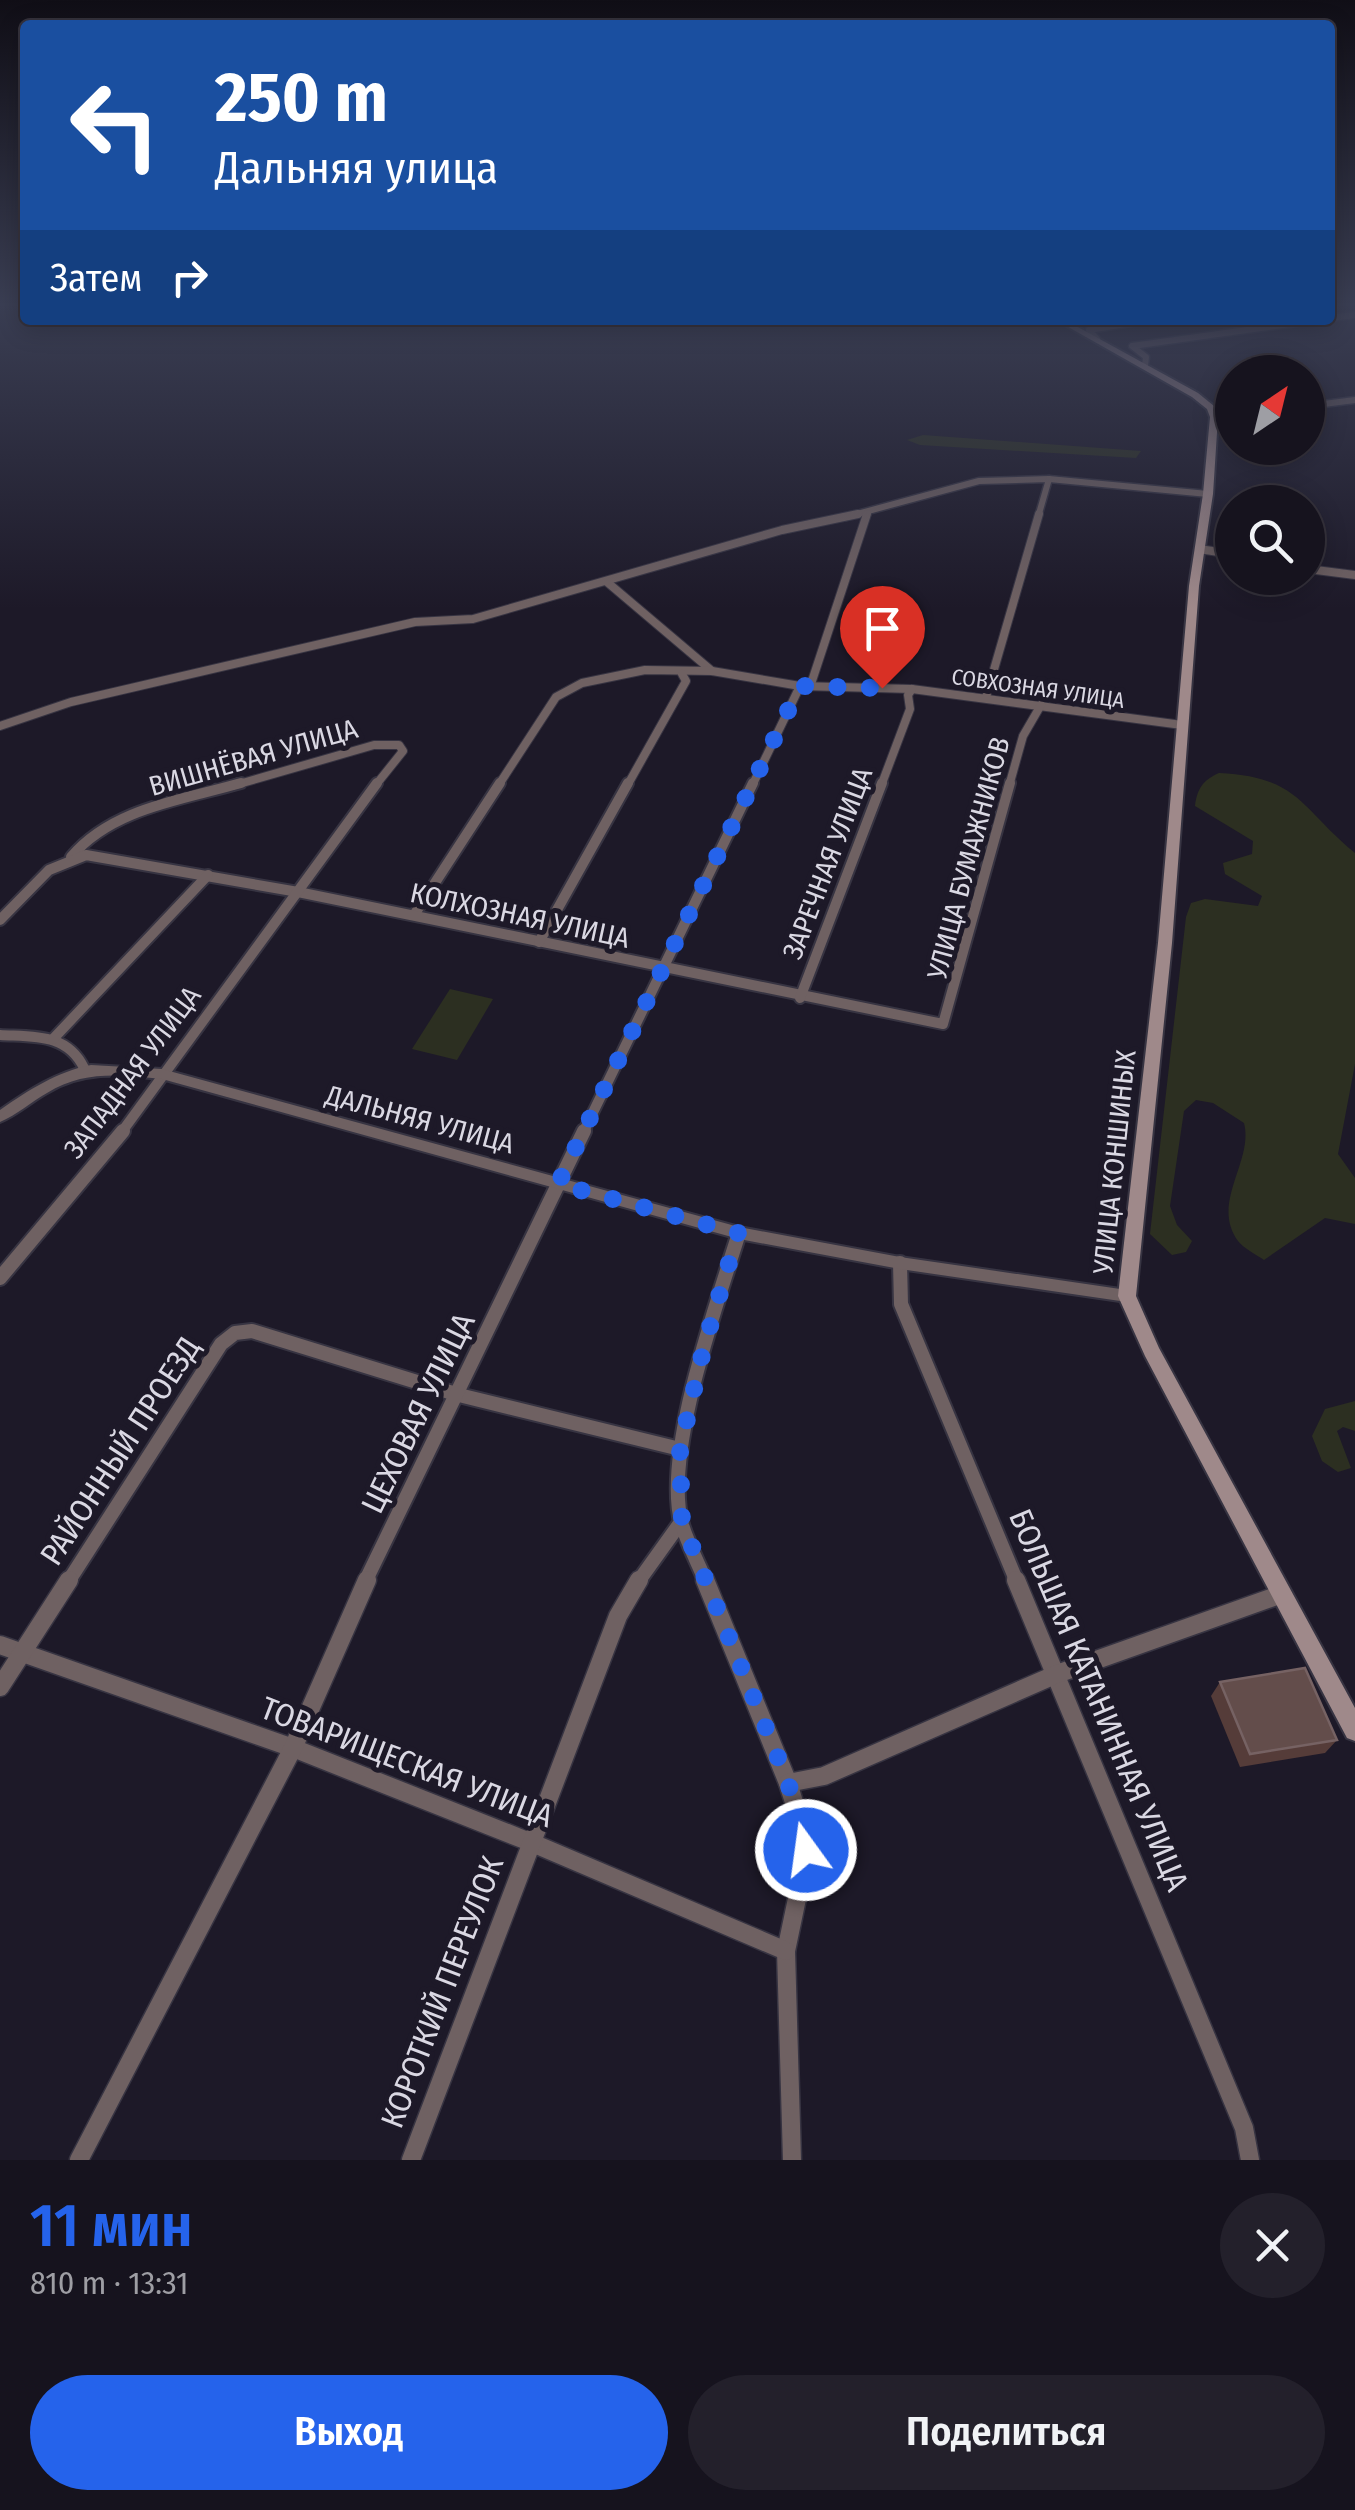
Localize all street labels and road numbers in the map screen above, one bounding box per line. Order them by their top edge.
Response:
street label: СОВХОЗНАЯ УЛИЦА [950,663,1126,714]
street label: ВИШНЁВАЯ УЛИЦА [145,712,361,803]
street label: УЛИЦА БУМАЖНИКОВ [920,734,1017,984]
street label: ЗАРЕЧНАЯ УЛИЦА [776,762,879,964]
street label: КОЛХОЗНАЯ УЛИЦА [407,876,633,955]
street label: ЗАПАДНАЯ УЛИЦА [57,980,208,1165]
street label: УЛИЦА КОНШИНЫХ [1086,1048,1143,1277]
street label: ДАЛЬНЯЯ УЛИЦА [321,1078,518,1161]
street label: ЦЕХОВАЯ УЛИЦА [353,1307,483,1519]
street label: РАЙОННЫЙ ПРОЕЗД [32,1330,208,1572]
street label: БОЛЬШАЯ КАТАНИННАЯ УЛИЦА [1001,1503,1197,1897]
street label: ТОВАРИЩЕСКАЯ УЛИЦА [256,1689,559,1835]
street label: КОРОТКИЙ ПЕРЕУЛОК [373,1851,511,2133]

